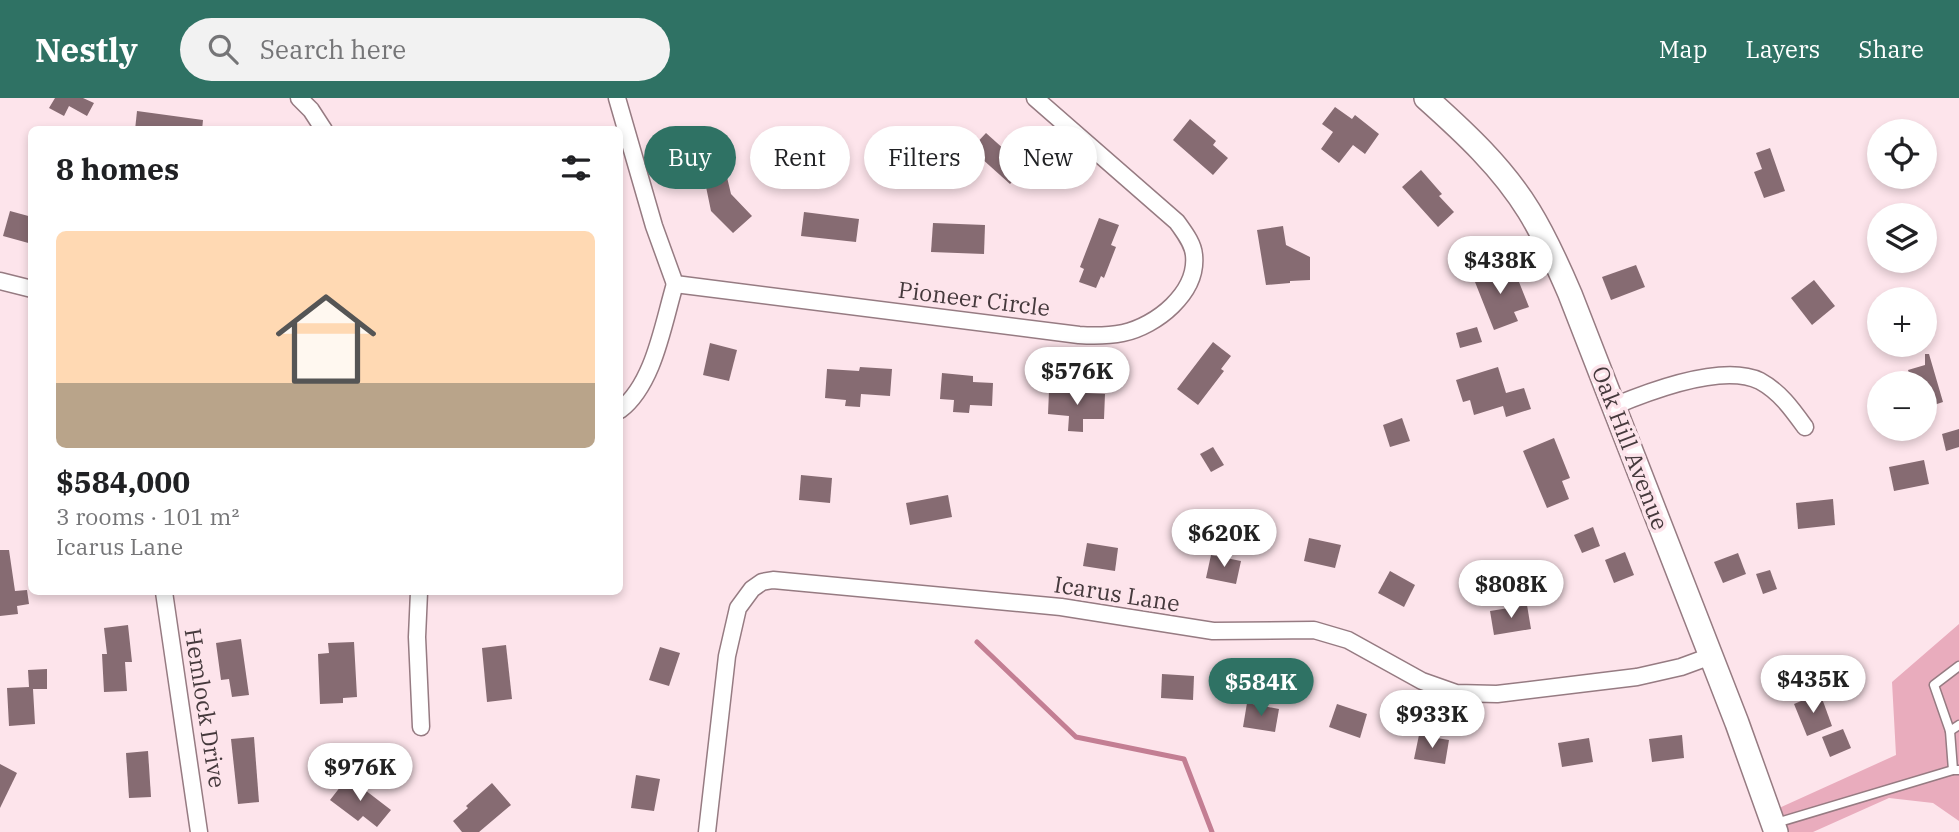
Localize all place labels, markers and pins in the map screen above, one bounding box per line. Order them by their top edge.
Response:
pin: $438K [1451,236,1549,296]
pin: $576K [1028,348,1126,407]
pin: $620K [1175,510,1273,569]
pin: $808K [1462,560,1560,620]
pin: $435K [1764,656,1862,715]
pin: $584K [1212,658,1310,718]
pin: $933K [1383,690,1481,750]
pin: $976K [311,744,409,803]

